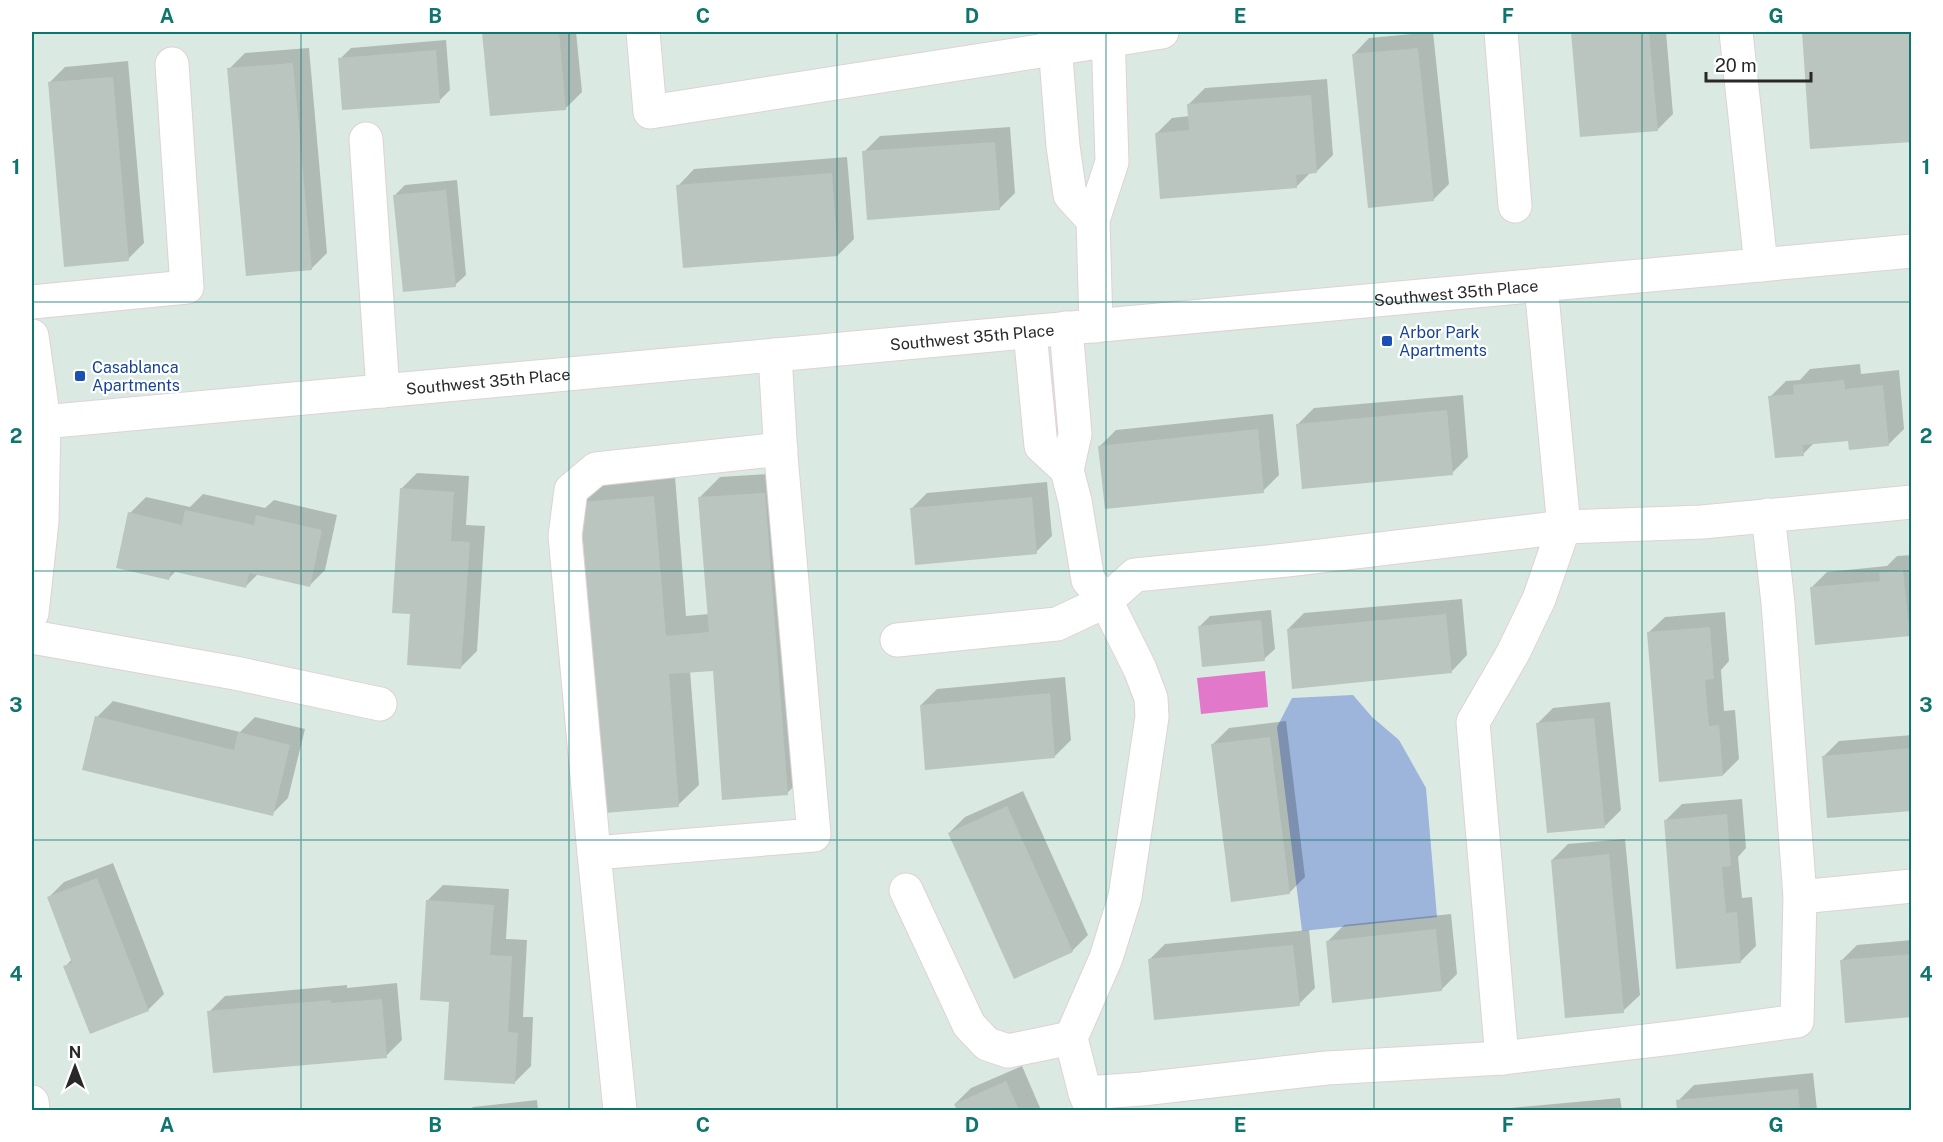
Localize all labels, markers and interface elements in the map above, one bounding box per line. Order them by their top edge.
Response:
text: A [160,4,174,28]
text: B [428,4,442,28]
text: C [696,4,710,28]
text: D [965,4,979,28]
text: E [1234,4,1246,28]
text: F [1502,4,1514,28]
text: G [1768,4,1784,28]
scale bar [1706,45,1811,83]
text: 20 m [1715,55,1757,76]
text: 1 [12,155,20,179]
text: 1 [1922,155,1930,179]
street label: Southwest 35th Place [1373,276,1539,310]
street label: Southwest 35th Place [889,320,1055,354]
place label: Arbor Park Apartments [1399,323,1487,360]
marker: Arbor Park Apartments [1380,334,1394,348]
place label: Casablanca Apartments [92,358,180,395]
street label: Southwest 35th Place [405,364,571,398]
marker: Casablanca Apartments [73,369,87,383]
text: 2 [10,424,22,448]
text: 2 [1920,424,1932,448]
text: 3 [9,693,23,717]
text: 3 [1919,693,1933,717]
text: 4 [9,962,23,986]
text: 4 [1919,962,1933,986]
north arrow [45,1037,105,1097]
text: N [69,1043,81,1062]
text: A [160,1113,174,1137]
text: B [428,1113,442,1137]
text: C [696,1113,710,1137]
text: D [965,1113,979,1137]
text: E [1234,1113,1246,1137]
text: F [1502,1113,1514,1137]
text: G [1768,1113,1784,1137]

